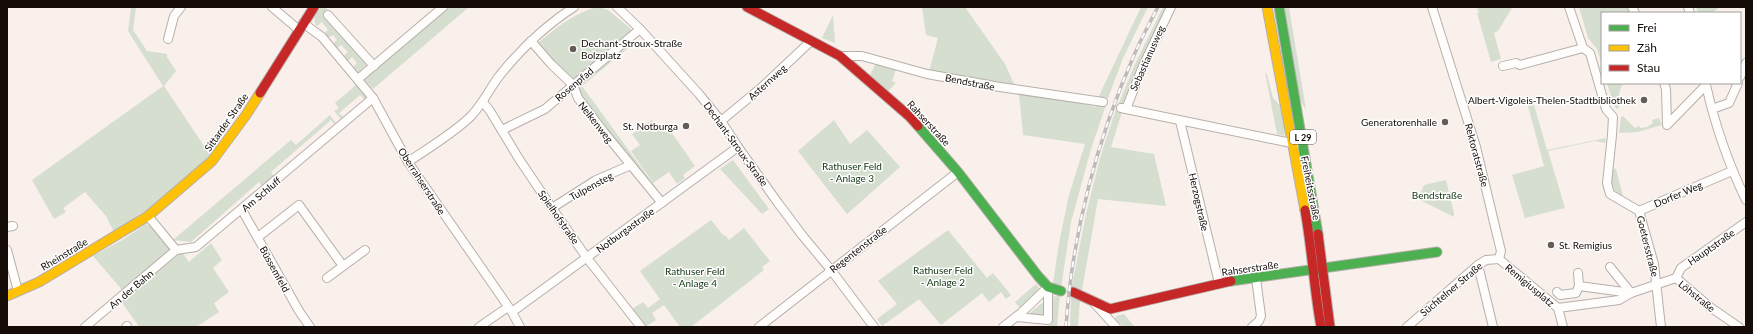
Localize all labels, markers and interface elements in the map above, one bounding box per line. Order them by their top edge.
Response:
legend [1601,12,1741,84]
text: Frei [1637,20,1657,35]
street label: Sebastianusweg [1127,23,1167,93]
place label: Dechant-Stroux-Straße Bolzplatz [581,37,682,61]
text: Zäh [1637,40,1657,55]
marker: Dechant-Stroux-Straße Bolzplatz [568,44,578,54]
text: Stau [1637,60,1660,75]
street label: Asternweg [745,62,789,102]
street label: Rosenpfad [552,64,596,104]
street label: Bendstraße [944,71,996,93]
street label: Sittarder Straße [201,91,251,153]
place label: Albert-Vigoleis-Thelen-Stadtbibliothek [1468,94,1637,106]
marker: Albert-Vigoleis-Thelen-Stadtbibliothek [1639,95,1649,105]
street label: Rahserstraße [905,98,953,148]
street label: Nelkenweg [576,99,616,145]
street label: Dechant-Stroux-Straße [701,99,771,189]
place label: Generatorenhalle [1361,116,1437,128]
marker: Generatorenhalle [1440,117,1450,127]
place label: St. Notburga [623,120,678,132]
marker: St. Notburga [681,121,691,131]
street label: Rektoratstraße [1463,122,1491,188]
road number: L 29 [1290,130,1316,144]
street label: Oberrahserstraße [396,145,448,217]
street label: Freiheitsstraße [1299,155,1323,221]
park label: Rathuser Feld - Anlage 3 [822,160,882,184]
street label: Tulpensteg [567,169,615,203]
street label: Herzogstraße [1186,172,1212,232]
street label: Am Schluff [239,174,283,214]
street label: Dorfer Weg [1652,178,1704,210]
street label: Spielhofstraße [536,188,582,246]
park label: Bendstraße [1412,189,1462,201]
street label: Notburgastraße [594,205,656,255]
street label: Goetersstraße [1635,214,1661,278]
street label: Regentenstraße [827,223,889,275]
street label: Hauptstraße [1685,226,1737,268]
street label: Rheinstraße [38,235,90,273]
place label: St. Remigius [1559,239,1612,251]
marker: St. Remigius [1546,240,1556,250]
street label: Büssemfeld [257,244,293,294]
street label: Rahserstraße [1221,258,1279,278]
street label: Süchtelner Straße [1417,259,1485,319]
street label: Remigiusplatz [1503,261,1557,309]
park label: Rathuser Feld - Anlage 2 [913,264,973,288]
park label: Rathuser Feld - Anlage 4 [665,265,725,289]
street label: An der Bahn [106,267,156,311]
street label: Löhstraße [1676,278,1718,314]

